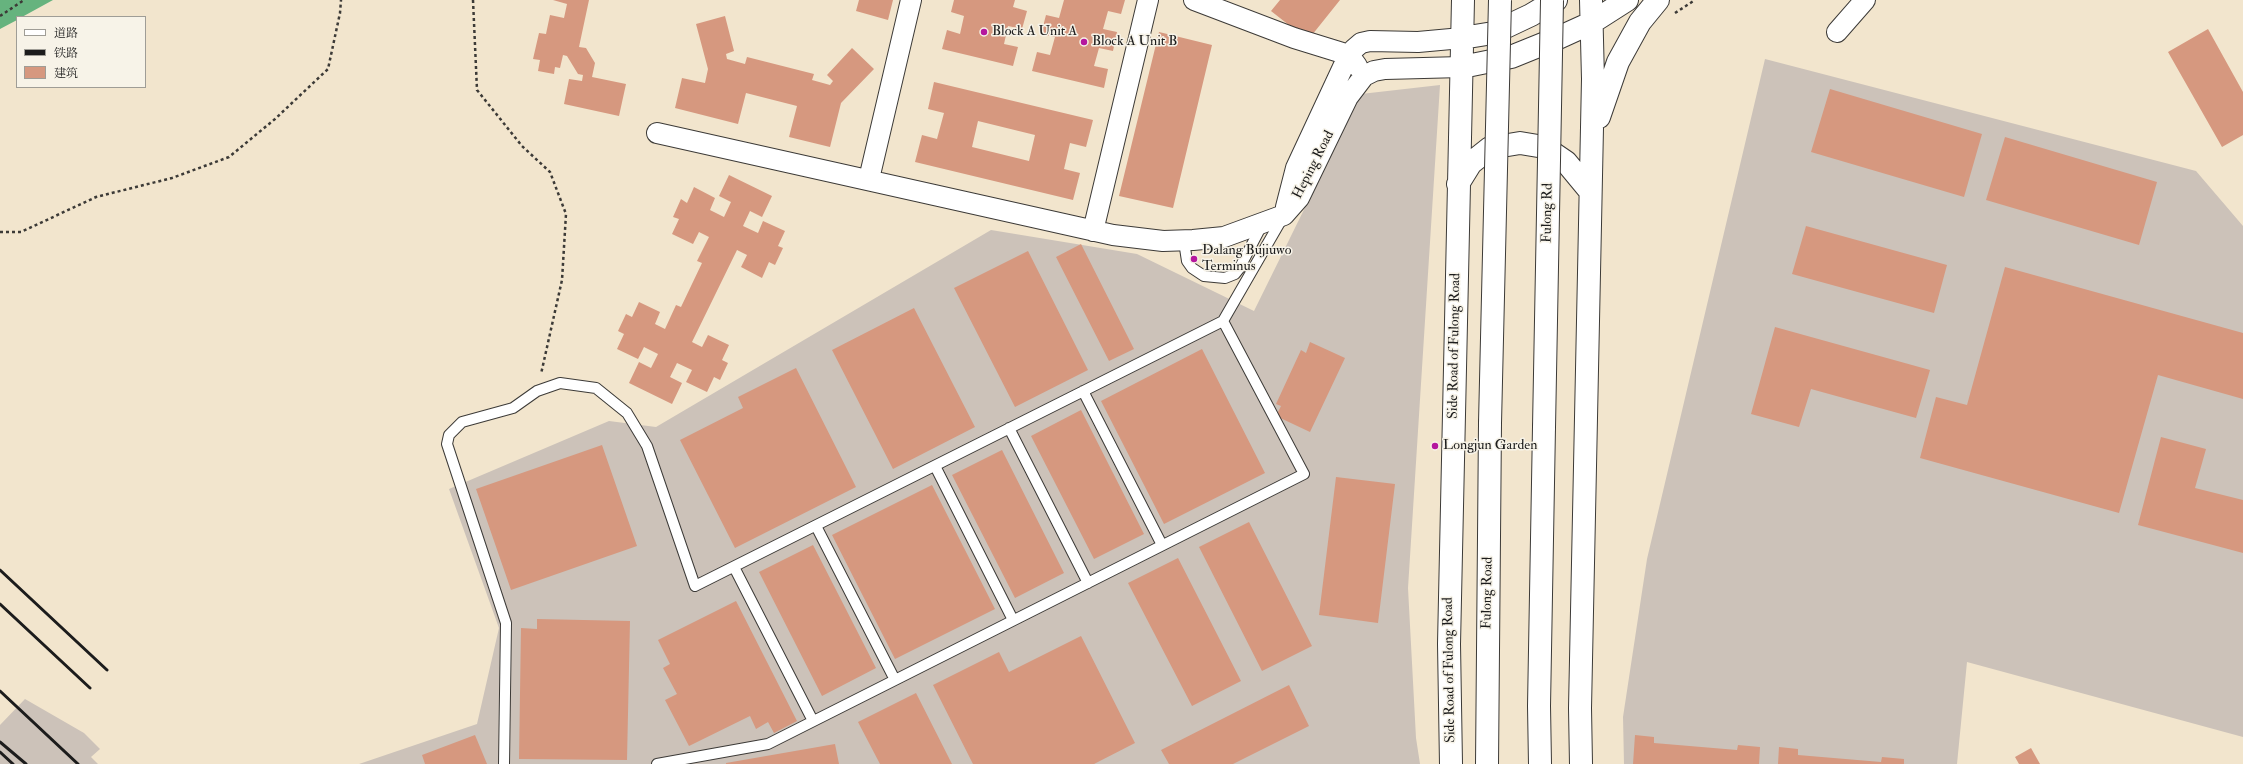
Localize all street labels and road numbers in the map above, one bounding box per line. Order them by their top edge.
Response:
street label: Heping Road [1290,128,1338,202]
street label: Fulong Rd [1539,183,1557,243]
street label: Side Road of Fulong Road [1445,273,1465,419]
street label: Fulong Road [1479,557,1497,629]
street label: Side Road of Fulong Road [1440,597,1460,743]

